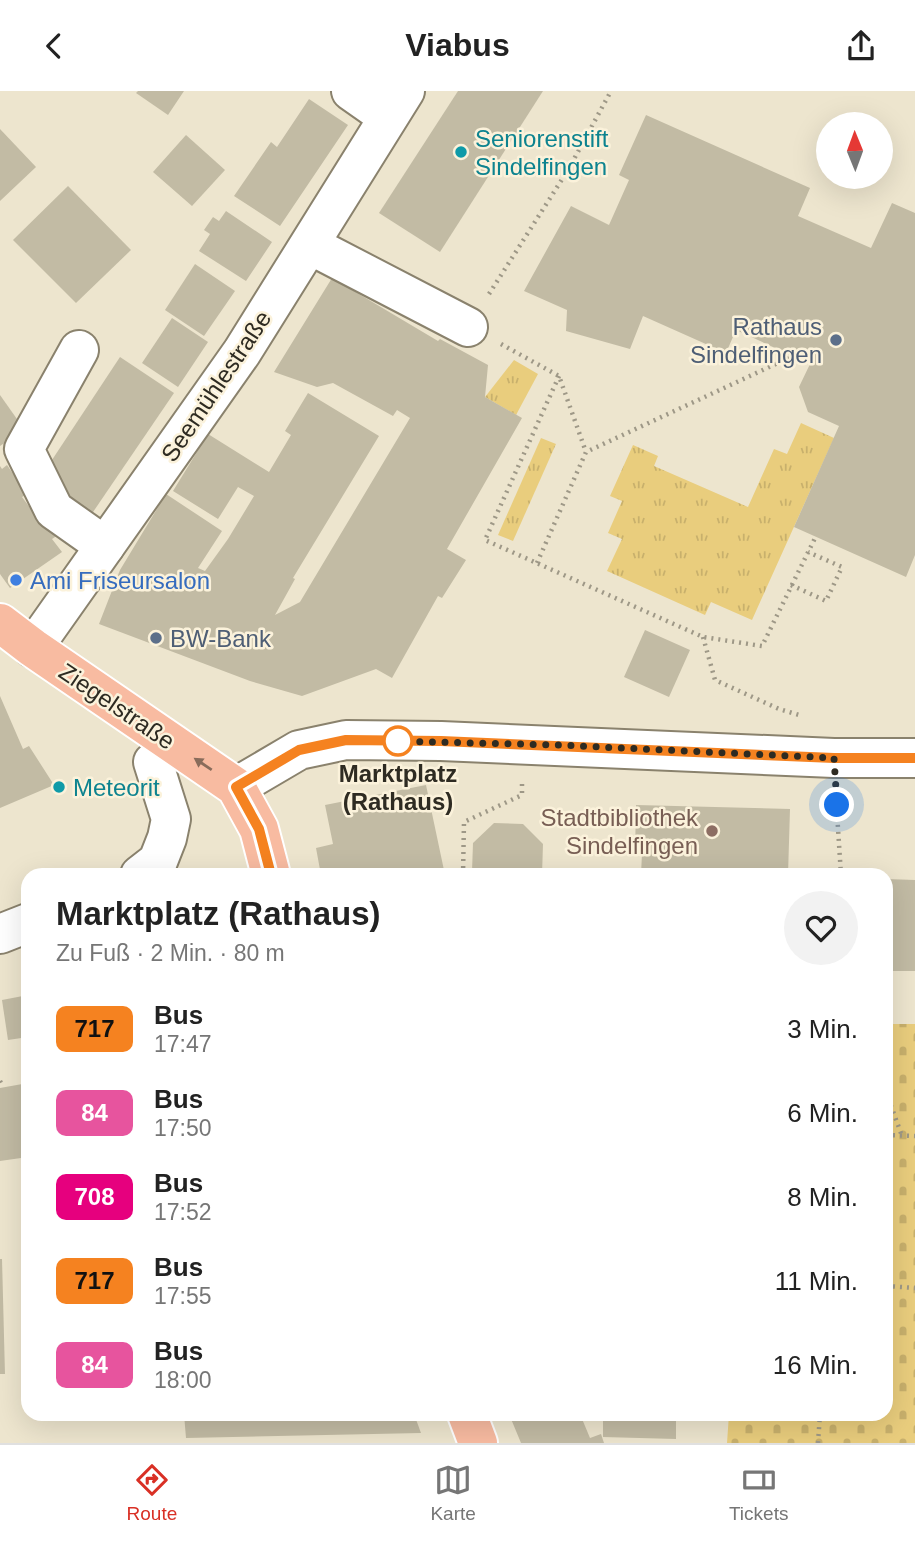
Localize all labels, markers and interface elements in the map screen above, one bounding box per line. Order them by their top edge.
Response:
icon: back [35,27,73,65]
text: Viabus [405,27,510,63]
icon: share [842,27,880,65]
north arrow [816,112,892,189]
map controls [816,112,893,189]
place label: Seniorenstift Sindelfingen [475,125,609,180]
marker: Seniorenstift Sindelfingen [453,144,469,160]
street label: Seemühlestraße [156,305,276,467]
place label: Rathaus Sindelfingen [690,313,822,368]
marker: Rathaus Sindelfingen [828,332,844,348]
place label: Ami Friseursalon [30,567,210,594]
marker: Ami Friseursalon [8,572,24,588]
place label: BW-Bank [170,625,272,652]
marker: BW-Bank [148,630,164,646]
street label: Ziegelstraße [54,658,180,754]
marker: Marktplatz (Rathaus) [383,726,413,756]
one-way arrow [194,757,212,771]
place label: Marktplatz (Rathaus) [339,760,457,815]
place label: Meteorit [73,774,160,801]
marker: Meteorit [51,779,67,795]
your location [819,787,854,822]
place label: Stadtbibliothek Sindelfingen [541,804,699,859]
marker: Stadtbibliothek Sindelfingen [704,823,720,839]
button: heart [784,891,858,965]
text: Marktplatz (Rathaus) [56,895,381,932]
text: Zu Fuß · 2 Min. · 80 m [56,940,285,966]
text: Bus [154,1000,203,1030]
text: 3 Min. [787,1014,858,1044]
text: 717 [74,1015,115,1042]
text: 17:47 [154,1031,212,1057]
text: Bus [154,1084,203,1114]
text: 6 Min. [787,1098,858,1128]
text: 84 [81,1099,108,1126]
text: 17:50 [154,1115,212,1141]
text: Bus [154,1168,203,1198]
text: 8 Min. [787,1182,858,1212]
text: 708 [74,1183,115,1210]
text: 17:52 [154,1199,212,1225]
text: Bus [154,1252,203,1282]
text: 11 Min. [775,1266,858,1296]
text: 717 [74,1267,115,1294]
text: 17:55 [154,1283,212,1309]
text: Bus [154,1336,203,1366]
text: 16 Min. [773,1350,858,1380]
text: 84 [81,1351,108,1378]
text: 18:00 [154,1367,212,1393]
tab: Route [127,1461,177,1525]
tab: Karte [430,1461,476,1525]
tab: Tickets [729,1461,788,1525]

